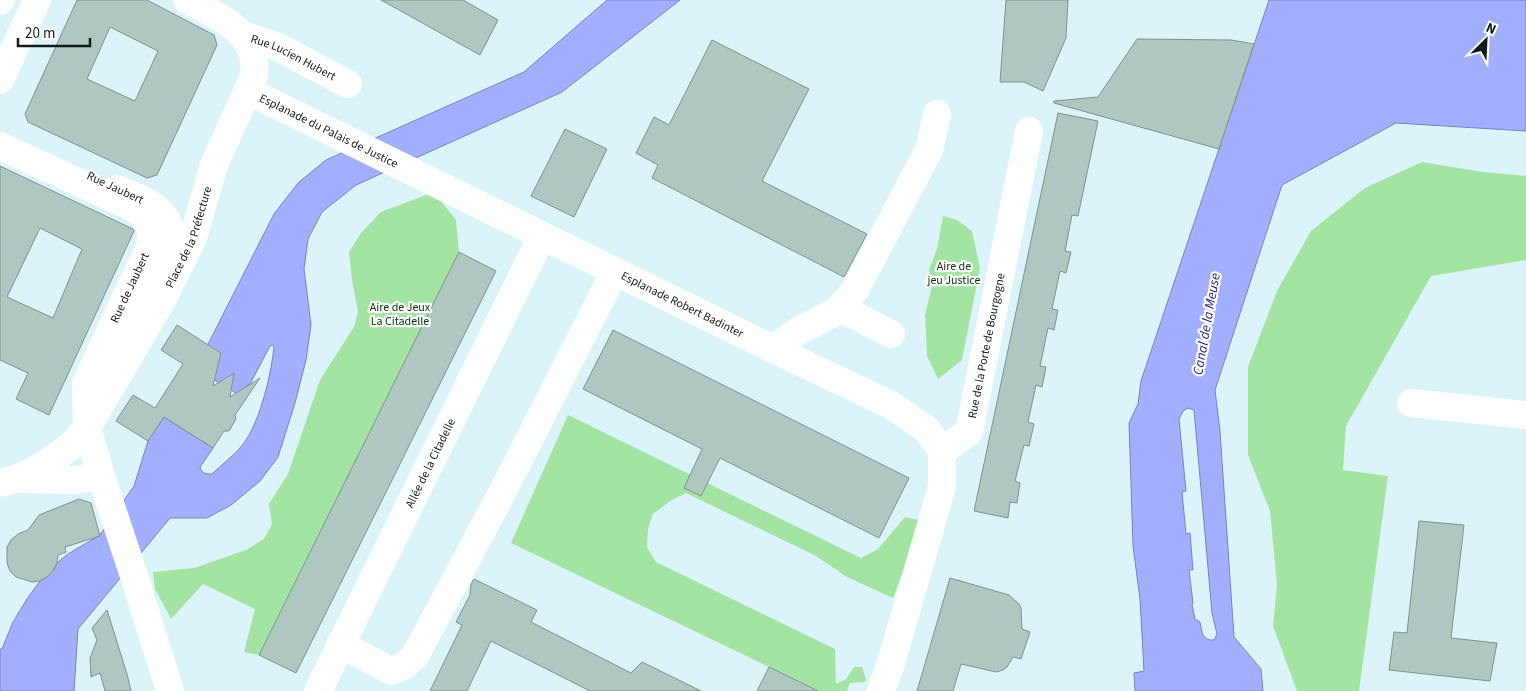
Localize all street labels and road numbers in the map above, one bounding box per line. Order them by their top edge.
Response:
street label: Rue Lucien Hubert [249,30,339,85]
street label: Esplanade du Palais de Justice [257,89,401,172]
street label: Rue Jaubert [84,167,146,209]
street label: Place de la Préfecture [161,184,216,291]
street label: Rue de Jaubert [106,250,154,326]
street label: Esplanade Robert Badinter [618,267,747,342]
street label: Rue de la Porte de Bourgogne [963,271,1009,420]
street label: Allée de la Citadelle [401,415,459,511]

